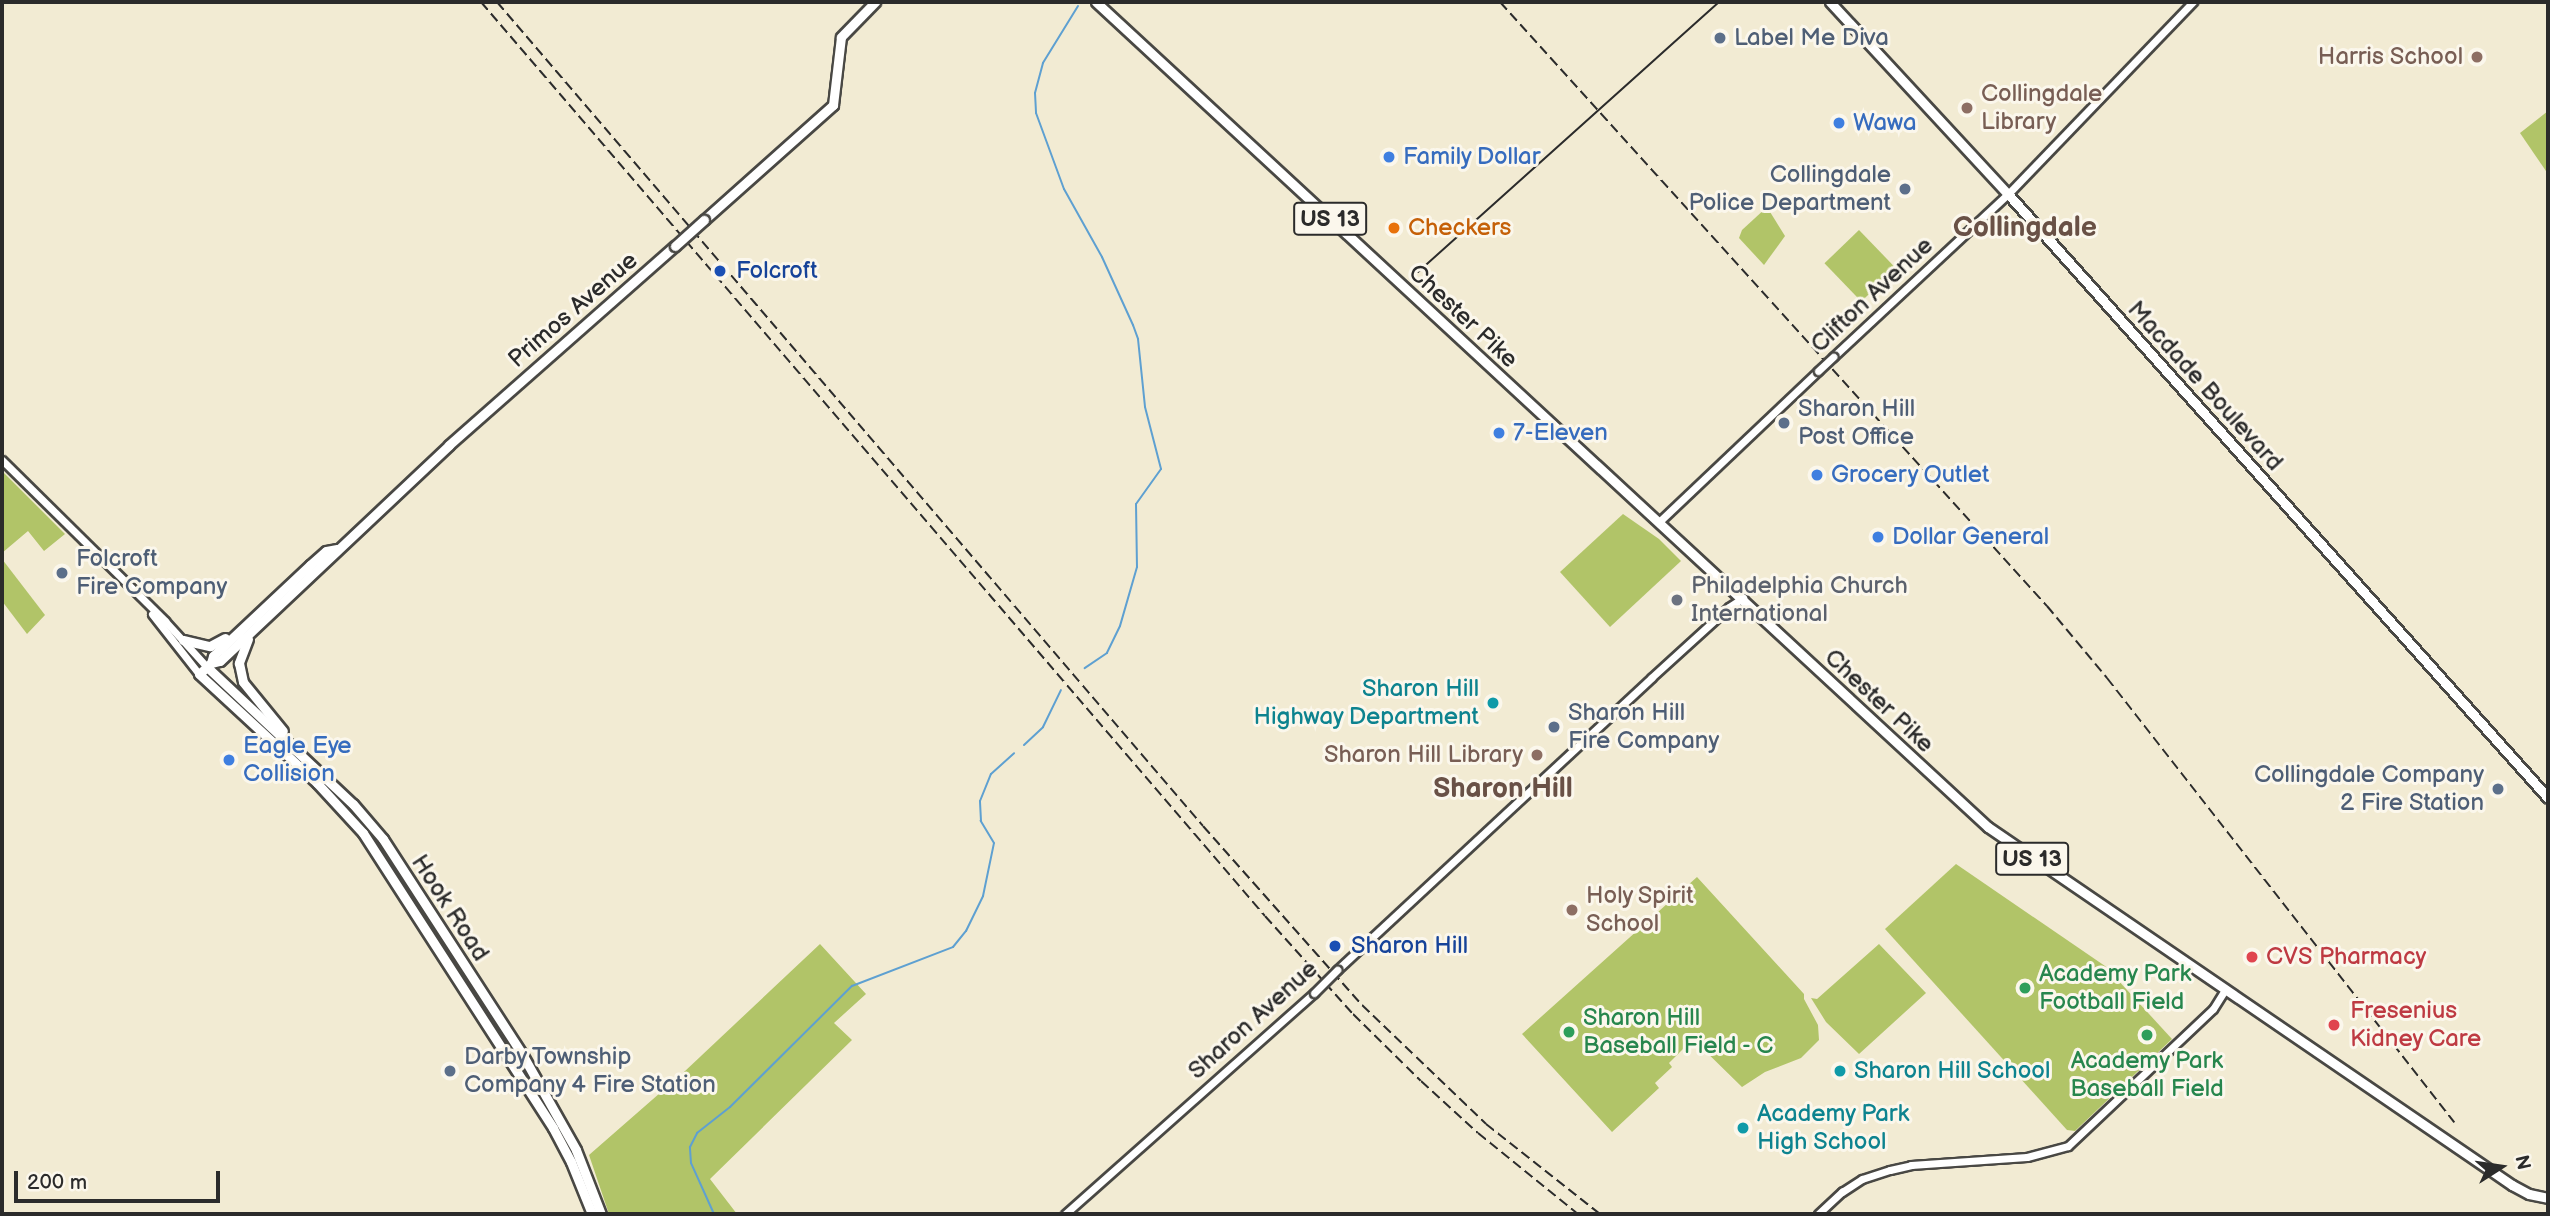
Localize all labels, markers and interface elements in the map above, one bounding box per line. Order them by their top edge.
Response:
place label: Label Me Diva [1734,24,1889,52]
marker: Label Me Diva [1712,30,1728,46]
place label: Harris School [2317,43,2463,71]
marker: Harris School [2469,49,2485,65]
place label: Collingdale Library [1981,80,2102,136]
marker: Collingdale Library [1959,100,1975,116]
place label: Wawa [1853,109,1917,137]
marker: Wawa [1831,115,1847,131]
place label: Family Dollar [1403,143,1542,171]
marker: Family Dollar [1381,149,1397,165]
place label: Collingdale Police Department [1689,161,1891,217]
marker: Collingdale Police Department [1897,181,1913,197]
road number: US 13 [1292,200,1368,238]
district label: Collingdale [1953,211,2097,245]
place label: Checkers [1408,214,1511,242]
marker: Checkers [1386,220,1402,236]
street label: Clifton Avenue [1805,231,1939,359]
street label: Primos Avenue [503,246,643,374]
place label: Folcroft [736,257,818,285]
street label: Chester Pike [1402,258,1524,374]
marker: Folcroft [710,261,730,281]
street label: Macdade Boulevard [2121,295,2289,477]
place label: Sharon Hill Post Office [1798,395,1915,451]
marker: Sharon Hill Post Office [1776,415,1792,431]
place label: 7-Eleven [1513,419,1608,447]
marker: 7-Eleven [1491,425,1507,441]
place label: Grocery Outlet [1831,461,1991,489]
marker: Grocery Outlet [1809,467,1825,483]
place label: Dollar General [1892,523,2049,551]
marker: Dollar General [1870,529,1886,545]
place label: Folcroft Fire Company [76,545,227,601]
marker: Folcroft Fire Company [54,565,70,581]
place label: Philadelphia Church International [1691,572,1908,628]
marker: Philadelphia Church International [1669,592,1685,608]
street label: Chester Pike [1818,643,1940,759]
place label: Sharon Hill Highway Department [1252,675,1479,731]
marker: Sharon Hill Highway Department [1485,695,1501,711]
place label: Sharon Hill Fire Company [1568,699,1719,755]
marker: Sharon Hill Fire Company [1546,719,1562,735]
place label: Eagle Eye Collision [243,732,352,788]
place label: Sharon Hill Library [1324,741,1523,769]
marker: Sharon Hill Library [1529,747,1545,763]
marker: Eagle Eye Collision [221,752,237,768]
place label: Collingdale Company 2 Fire Station [2254,761,2484,817]
district label: Sharon Hill [1433,772,1573,806]
marker: Collingdale Company 2 Fire Station [2490,781,2506,797]
road number: US 13 [1994,839,2070,878]
street label: Hook Road [405,849,495,967]
place label: Holy Spirit School [1586,882,1696,938]
marker: Holy Spirit School [1564,902,1580,918]
place label: Sharon Hill [1351,932,1468,960]
marker: Sharon Hill [1325,936,1345,956]
place label: CVS Pharmacy [2266,943,2426,971]
marker: CVS Pharmacy [2244,949,2260,965]
street label: Sharon Avenue [1183,955,1323,1085]
place label: Academy Park Football Field [2039,960,2193,1016]
marker: Academy Park Football Field [2017,980,2033,996]
place label: Fresenius Kidney Care [2350,997,2483,1053]
place label: Sharon Hill Baseball Field - C [1583,1004,1775,1060]
marker: Fresenius Kidney Care [2324,1015,2344,1035]
marker: Sharon Hill Baseball Field - C [1561,1024,1577,1040]
marker: Academy Park Baseball Field [2139,1027,2155,1043]
place label: Darby Township Company 4 Fire Station [464,1043,718,1099]
place label: Academy Park Baseball Field [2070,1047,2224,1103]
place label: Sharon Hill School [1854,1057,2051,1085]
marker: Darby Township Company 4 Fire Station [442,1063,458,1079]
marker: Sharon Hill School [1832,1063,1848,1079]
place label: Academy Park High School [1757,1100,1911,1156]
marker: Academy Park High School [1735,1120,1751,1136]
north arrow [2466,1132,2536,1202]
text: N [2509,1153,2535,1172]
scale bar [18,1156,224,1200]
text: 200 m [27,1170,87,1195]

